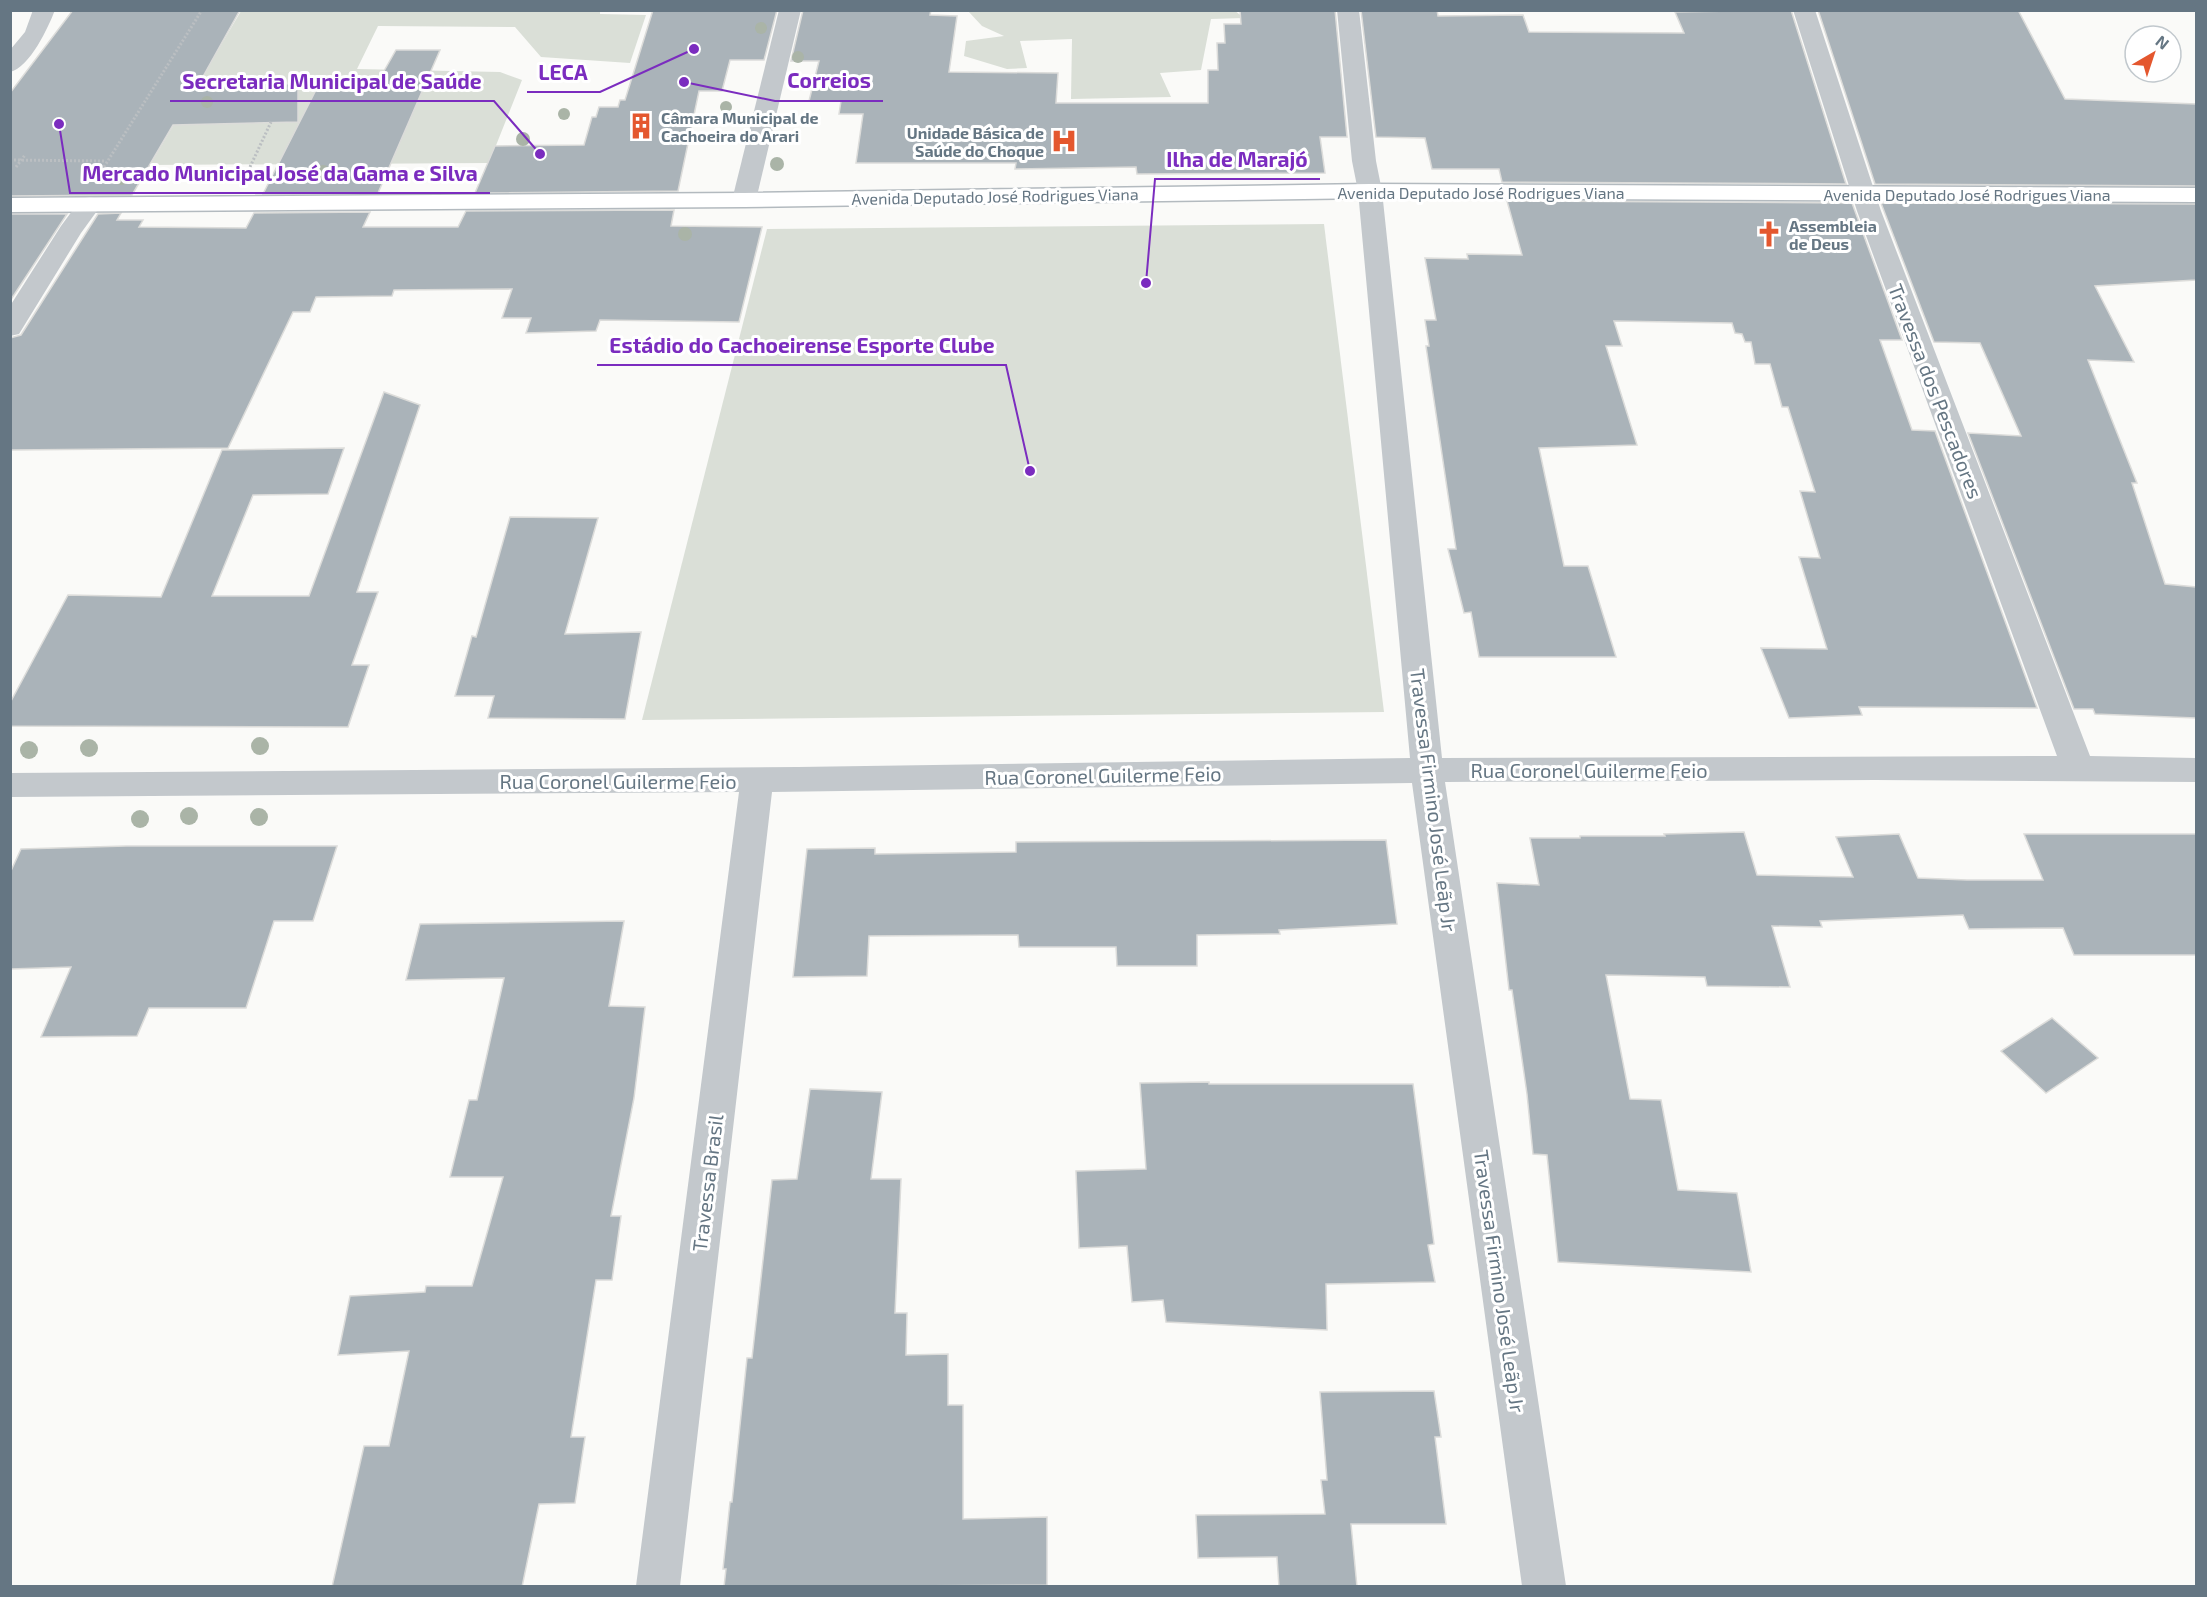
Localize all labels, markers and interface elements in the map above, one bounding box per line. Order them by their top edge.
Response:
north arrow [2123,24,2183,84]
text: N [2152,31,2173,53]
callout: LECA [527,53,600,92]
text: LECA [538,59,588,84]
callout: Secretaria Municipal de Saúde [170,62,494,101]
callout: Correios [775,62,883,101]
text: Correios [787,67,871,92]
text: Secretaria Municipal de Saúde [182,68,482,93]
place label: Câmara Municipal de Cachoeira do Arari [661,108,818,145]
building icon: Câmara Municipal de Cachoeira do Arari [626,111,656,141]
place label: Unidade Básica de Saúde do Choque [907,123,1044,160]
hospital icon: Unidade Básica de Saúde do Choque [1049,126,1079,156]
callout: Ilha de Marajó [1155,140,1320,179]
text: Ilha de Marajó [1166,146,1308,171]
callout: Mercado Municipal José da Gama e Silva [70,154,490,193]
text: Mercado Municipal José da Gama e Silva [82,160,478,185]
street label: Avenida Deputado José Rodrigues Viana [1337,183,1625,202]
street label: Avenida Deputado José Rodrigues Viana [851,184,1139,208]
street label: Avenida Deputado José Rodrigues Viana [1823,185,2111,204]
place label: Assembleia de Deus [1789,216,1877,253]
church icon: Assembleia de Deus [1754,219,1784,249]
street label: Travessa dos Pescadores [1884,280,1988,502]
callout: Estádio do Cachoeirense Esporte Clube [597,326,1006,365]
text: Estádio do Cachoeirense Esporte Clube [609,332,995,357]
street label: Travessa Firmino José Leãp Jr [1406,667,1462,933]
street label: Rua Coronel Guilerme Feio [1470,758,1708,782]
street label: Rua Coronel Guilerme Feio [984,761,1222,789]
street label: Rua Coronel Guilerme Feio [499,769,737,793]
street label: Travessa Brasil [687,1113,727,1253]
street label: Travessa Firmino José Leãp Jr [1470,1148,1530,1414]

